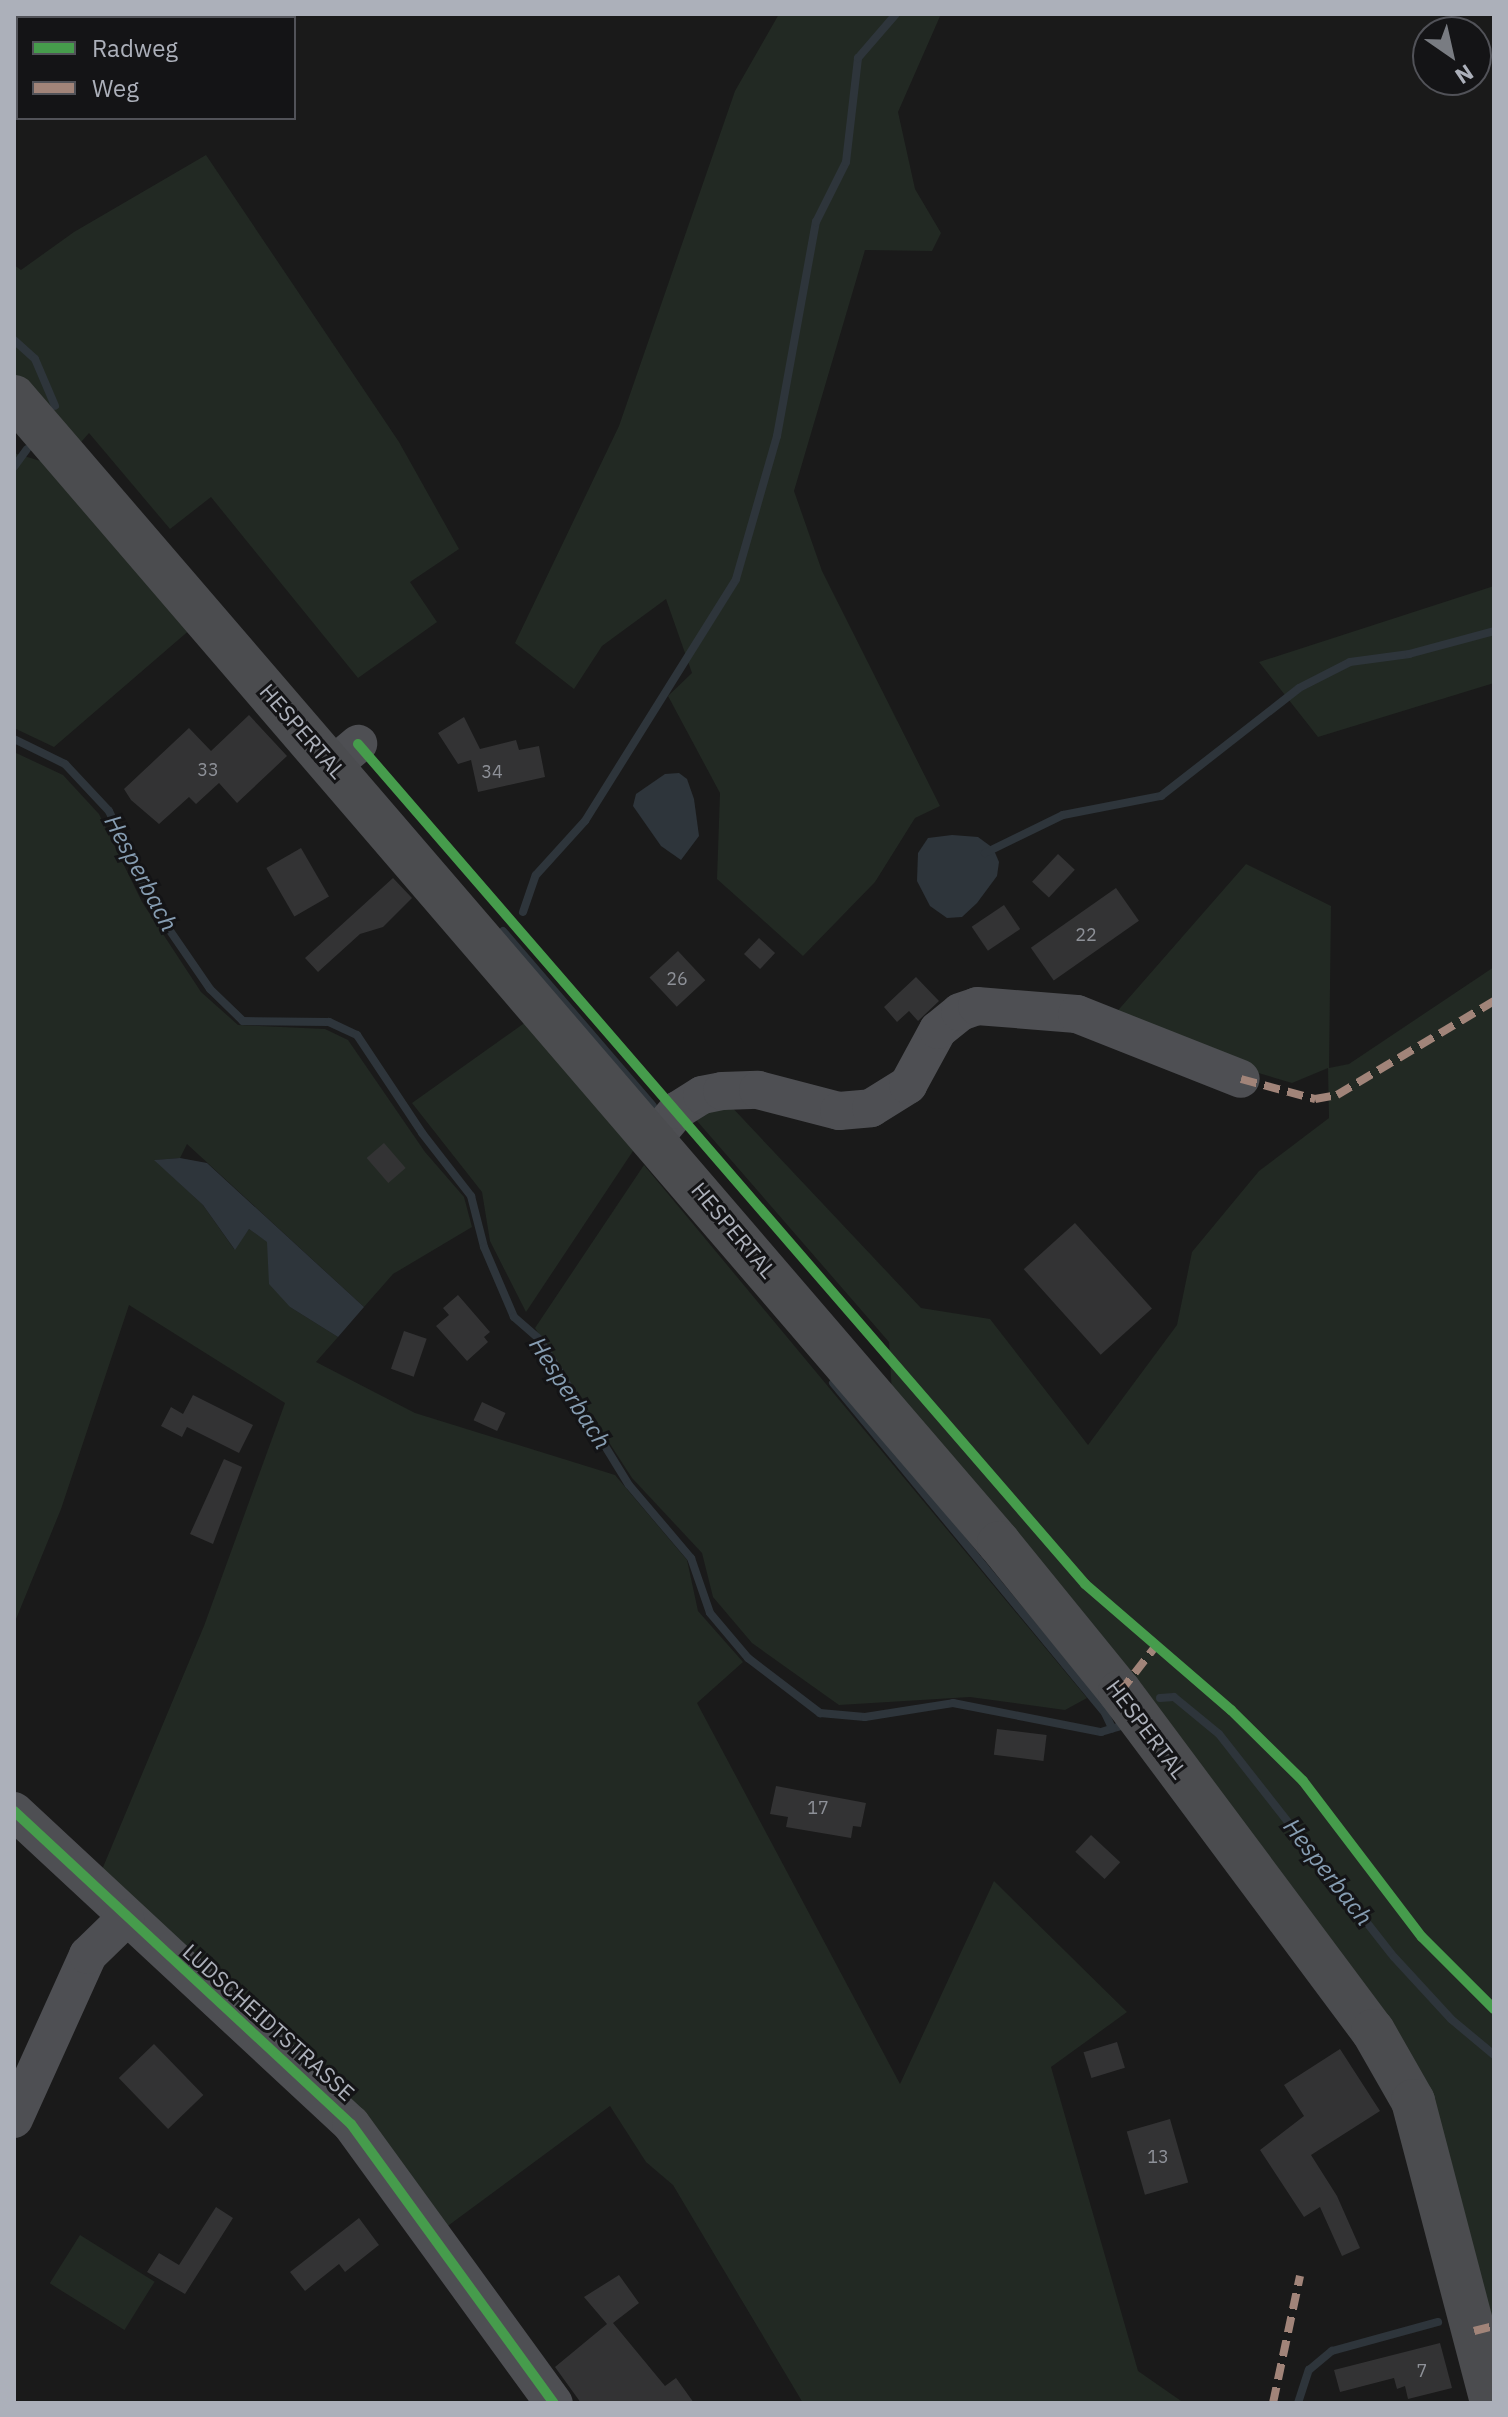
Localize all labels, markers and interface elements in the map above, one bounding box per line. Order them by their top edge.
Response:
legend [16,16,296,120]
north arrow [1412,16,1492,96]
text: Radweg [92,32,178,64]
text: N [1450,58,1479,91]
text: Weg [92,72,139,104]
street label: HESPERTAL [255,678,351,784]
house number: 33 [197,759,219,781]
house number: 34 [481,761,503,783]
water label: Hesperbach [98,810,184,936]
house number: 22 [1075,924,1097,946]
house number: 26 [666,968,688,990]
street label: HESPERTAL [686,1177,782,1283]
water label: Hesperbach [523,1332,617,1454]
street label: HESPERTAL [1101,1674,1193,1784]
house number: 17 [807,1797,829,1819]
water label: Hesperbach [1277,1813,1379,1931]
street label: LUDSCHEIDTSTRASSE [178,1938,360,2106]
house number: 13 [1147,2146,1169,2168]
house number: 7 [1417,2360,1427,2382]

